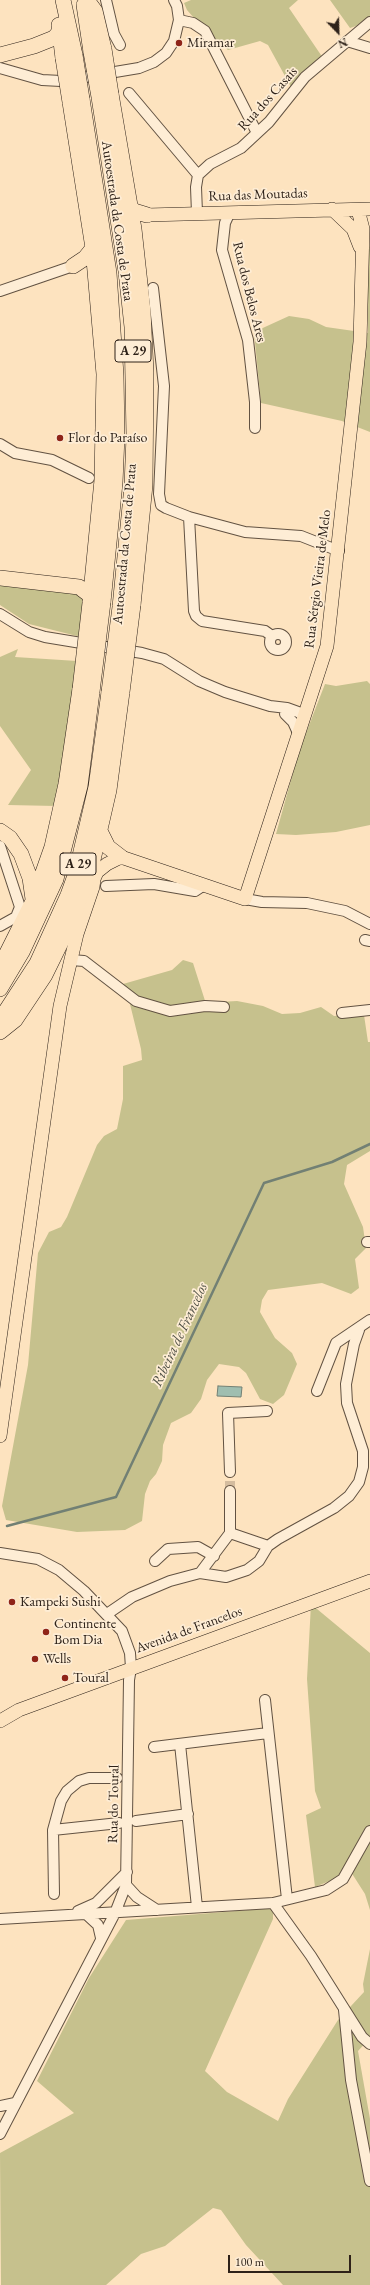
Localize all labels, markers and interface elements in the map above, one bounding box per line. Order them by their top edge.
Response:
north arrow [318,12,358,52]
place label: Miramar [187,35,234,51]
text: N [336,35,350,51]
marker: Miramar [174,38,184,48]
street label: Rua dos Casais [235,63,301,135]
street label: Autoestrada da Costa de Prata [97,140,137,302]
street label: Rua das Moutadas [208,185,308,205]
street label: Rua dos Belos Ares [228,240,270,344]
road number: A 29 [115,340,151,362]
place label: Flor do Paraíso [68,430,148,446]
marker: Flor do Paraíso [55,433,65,443]
street label: Autoestrada da Costa de Prata [110,463,140,625]
street label: Rua Sérgio Vieira de Melo [301,509,335,649]
road number: A 29 [60,853,96,875]
water label: Ribeira de Francelos [148,1280,212,1390]
place label: Kampeki Sushi [20,1594,101,1610]
marker: Kampeki Sushi [7,1597,17,1607]
street label: Avenida de Francelos [133,1603,245,1657]
place label: Continente Bom Dia [54,1616,116,1648]
marker: Continente Bom Dia [41,1627,51,1637]
place label: Wells [43,1651,71,1667]
marker: Wells [30,1654,40,1664]
place label: Toural [73,1670,109,1686]
marker: Toural [60,1673,70,1683]
street label: Rua do Toural [105,1765,123,1843]
scale bar [230,2247,353,2273]
text: 100 m [235,2254,264,2270]

